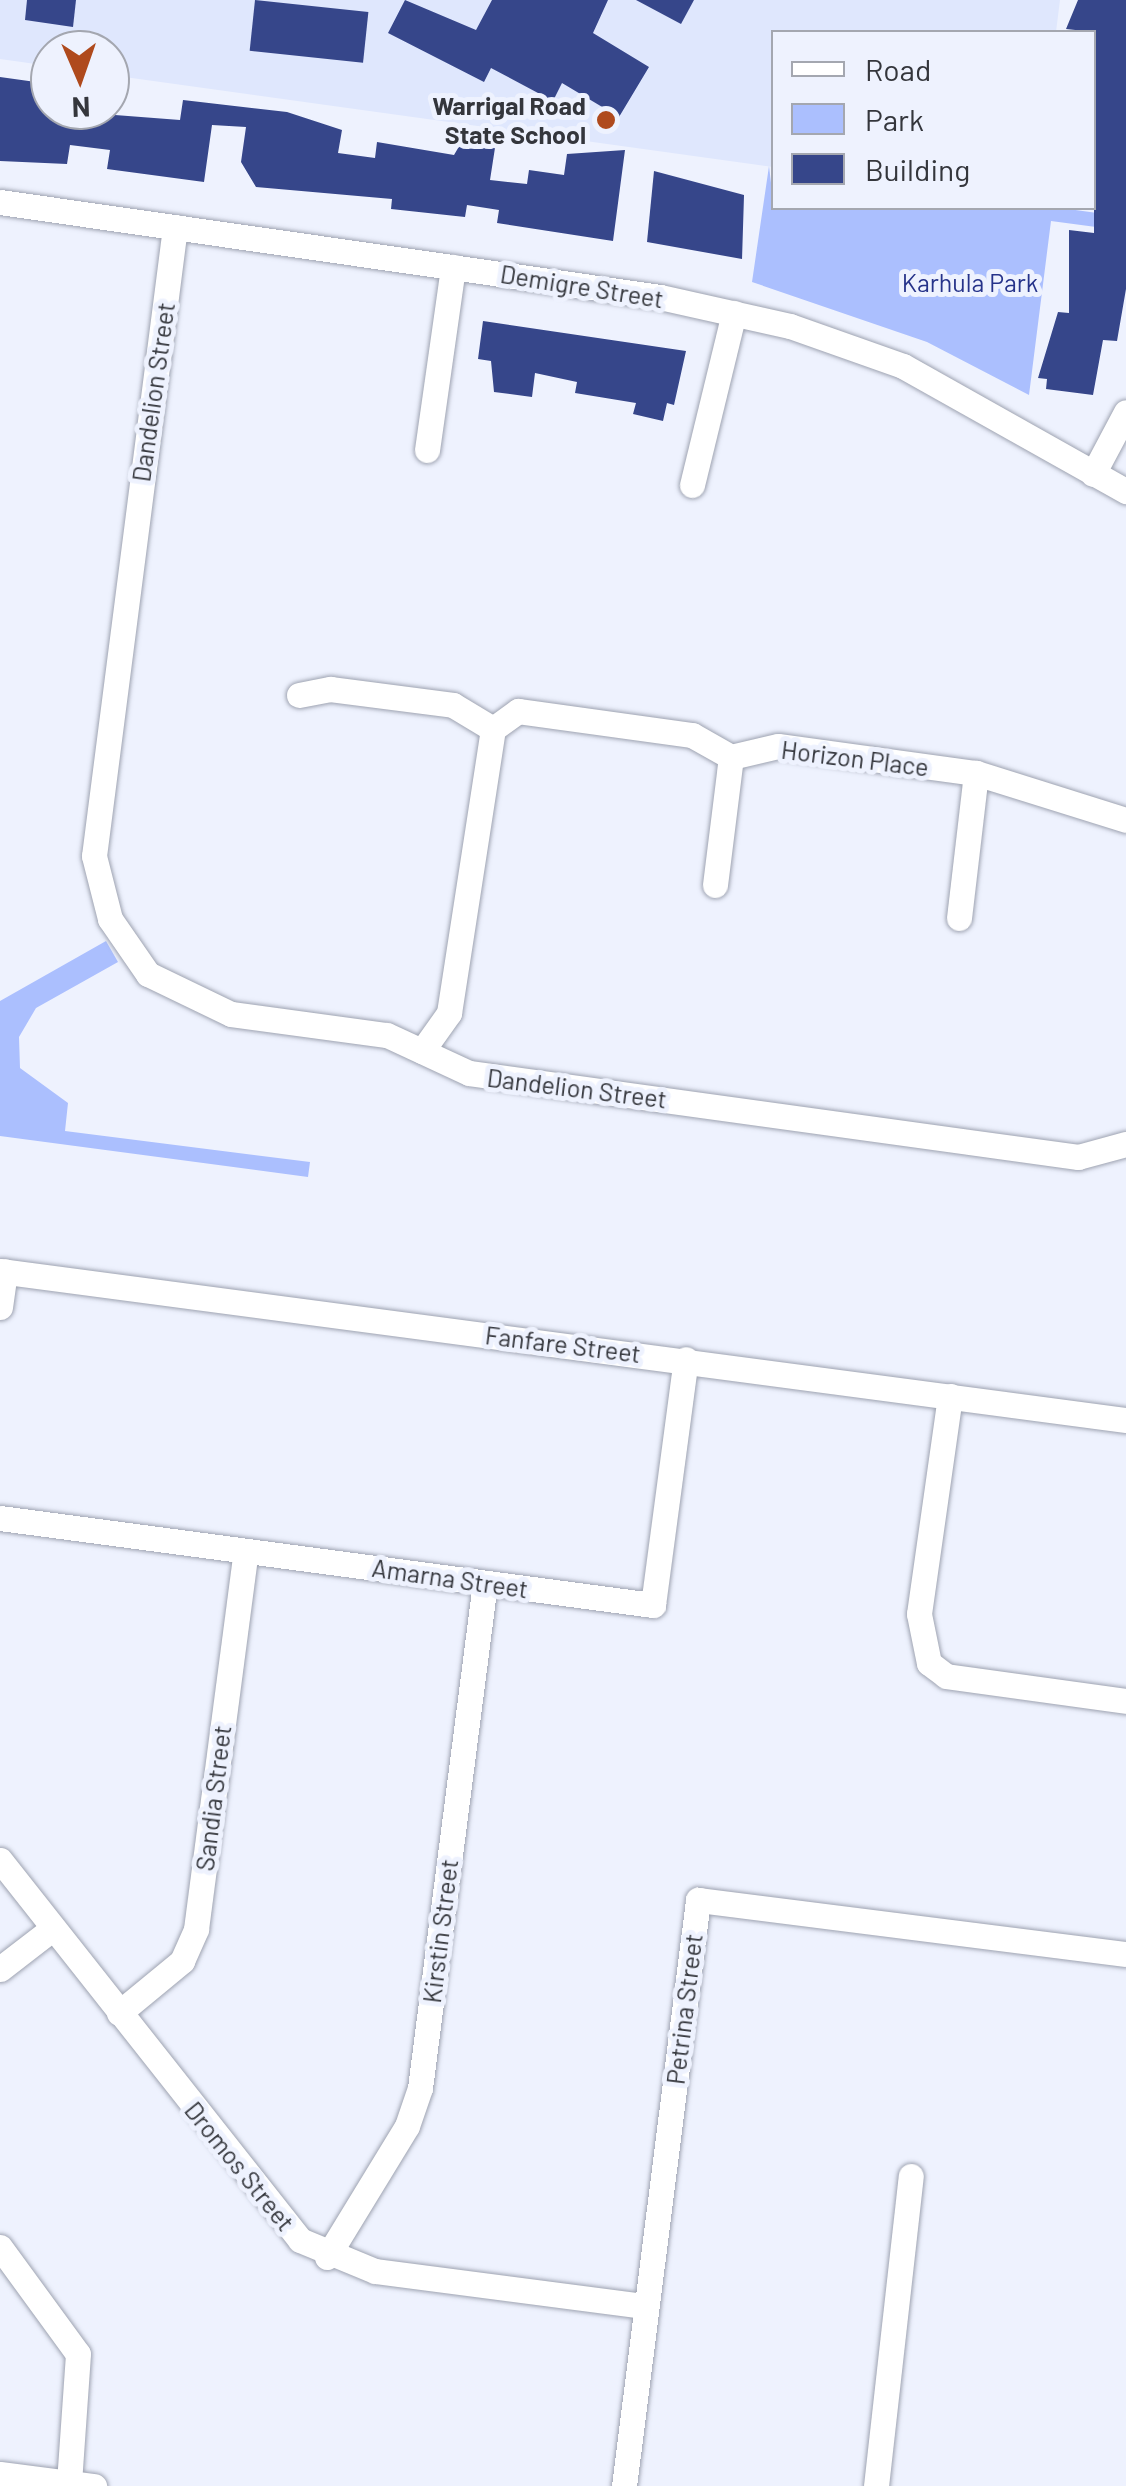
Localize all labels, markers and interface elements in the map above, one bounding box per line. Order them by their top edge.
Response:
north arrow [30,30,130,130]
legend [771,30,1096,210]
text: Road [865,51,931,87]
text: N [71,91,91,125]
place label: Warrigal Road State School [432,91,586,150]
text: Park [865,101,924,137]
marker: Warrigal Road State School [595,109,617,131]
text: Building [865,151,970,187]
street label: Demigre Street [498,258,666,314]
park label: Karhula Park [902,267,1038,297]
street label: Dandelion Street [126,300,180,484]
street label: Horizon Place [780,734,930,782]
street label: Dandelion Street [485,1062,669,1114]
street label: Fanfare Street [484,1320,642,1368]
street label: Amarna Street [370,1552,530,1604]
street label: Sandia Street [189,1723,237,1873]
street label: Kirstin Street [416,1857,464,2005]
street label: Petrina Street [660,1932,708,2086]
street label: Dromos Street [179,2095,301,2237]

